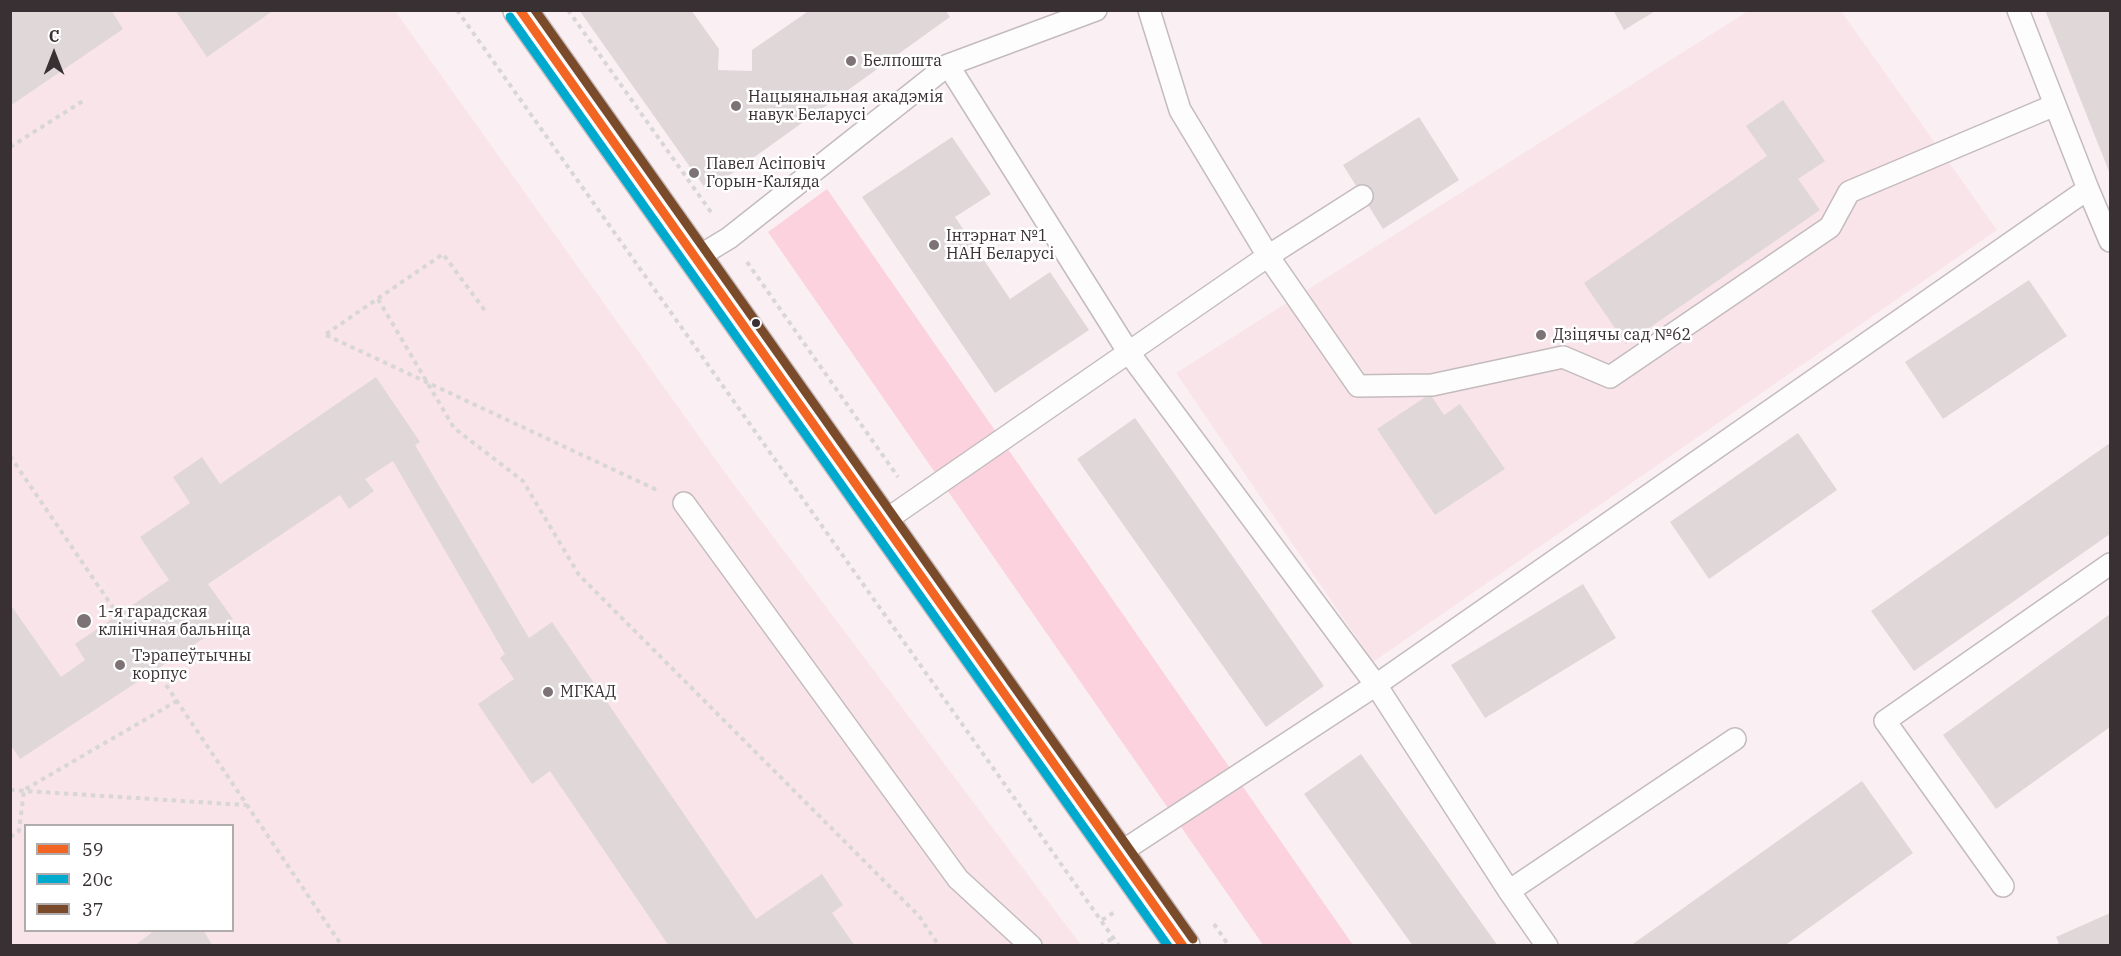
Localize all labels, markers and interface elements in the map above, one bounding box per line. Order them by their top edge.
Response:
north arrow [24,24,84,84]
text: С [49,26,59,46]
place label: Белпошта [863,51,942,71]
marker: Белпошта [844,54,858,68]
place label: Нацыянальная акадэмія навук Беларусі [748,87,943,125]
marker: Нацыянальная акадэмія навук Беларусі [729,99,743,113]
place label: Павел Асіповіч Горын-Каляда [706,154,826,192]
marker: Павел Асіповіч Горын-Каляда [687,166,701,180]
place label: Інтэрнат №1 НАН Беларусі [946,226,1054,264]
marker: Інтэрнат №1 НАН Беларусі [927,238,941,252]
unlabelled marker [750,317,762,329]
place label: Дзіцячы сад №62 [1553,325,1691,345]
marker: Дзіцячы сад №62 [1534,328,1548,342]
place label: 1-я гарадская клінічная бальніца [98,602,251,640]
marker: 1-я гарадская клінічная бальніца [75,612,93,630]
place label: Тэрапеўтычны корпус [132,646,251,684]
marker: Тэрапеўтычны корпус [113,658,127,672]
place label: МГКАД [560,682,616,702]
marker: МГКАД [541,685,555,699]
legend [24,824,234,932]
text: 59 [82,838,104,861]
text: 20с [82,868,113,891]
text: 37 [82,898,104,921]

